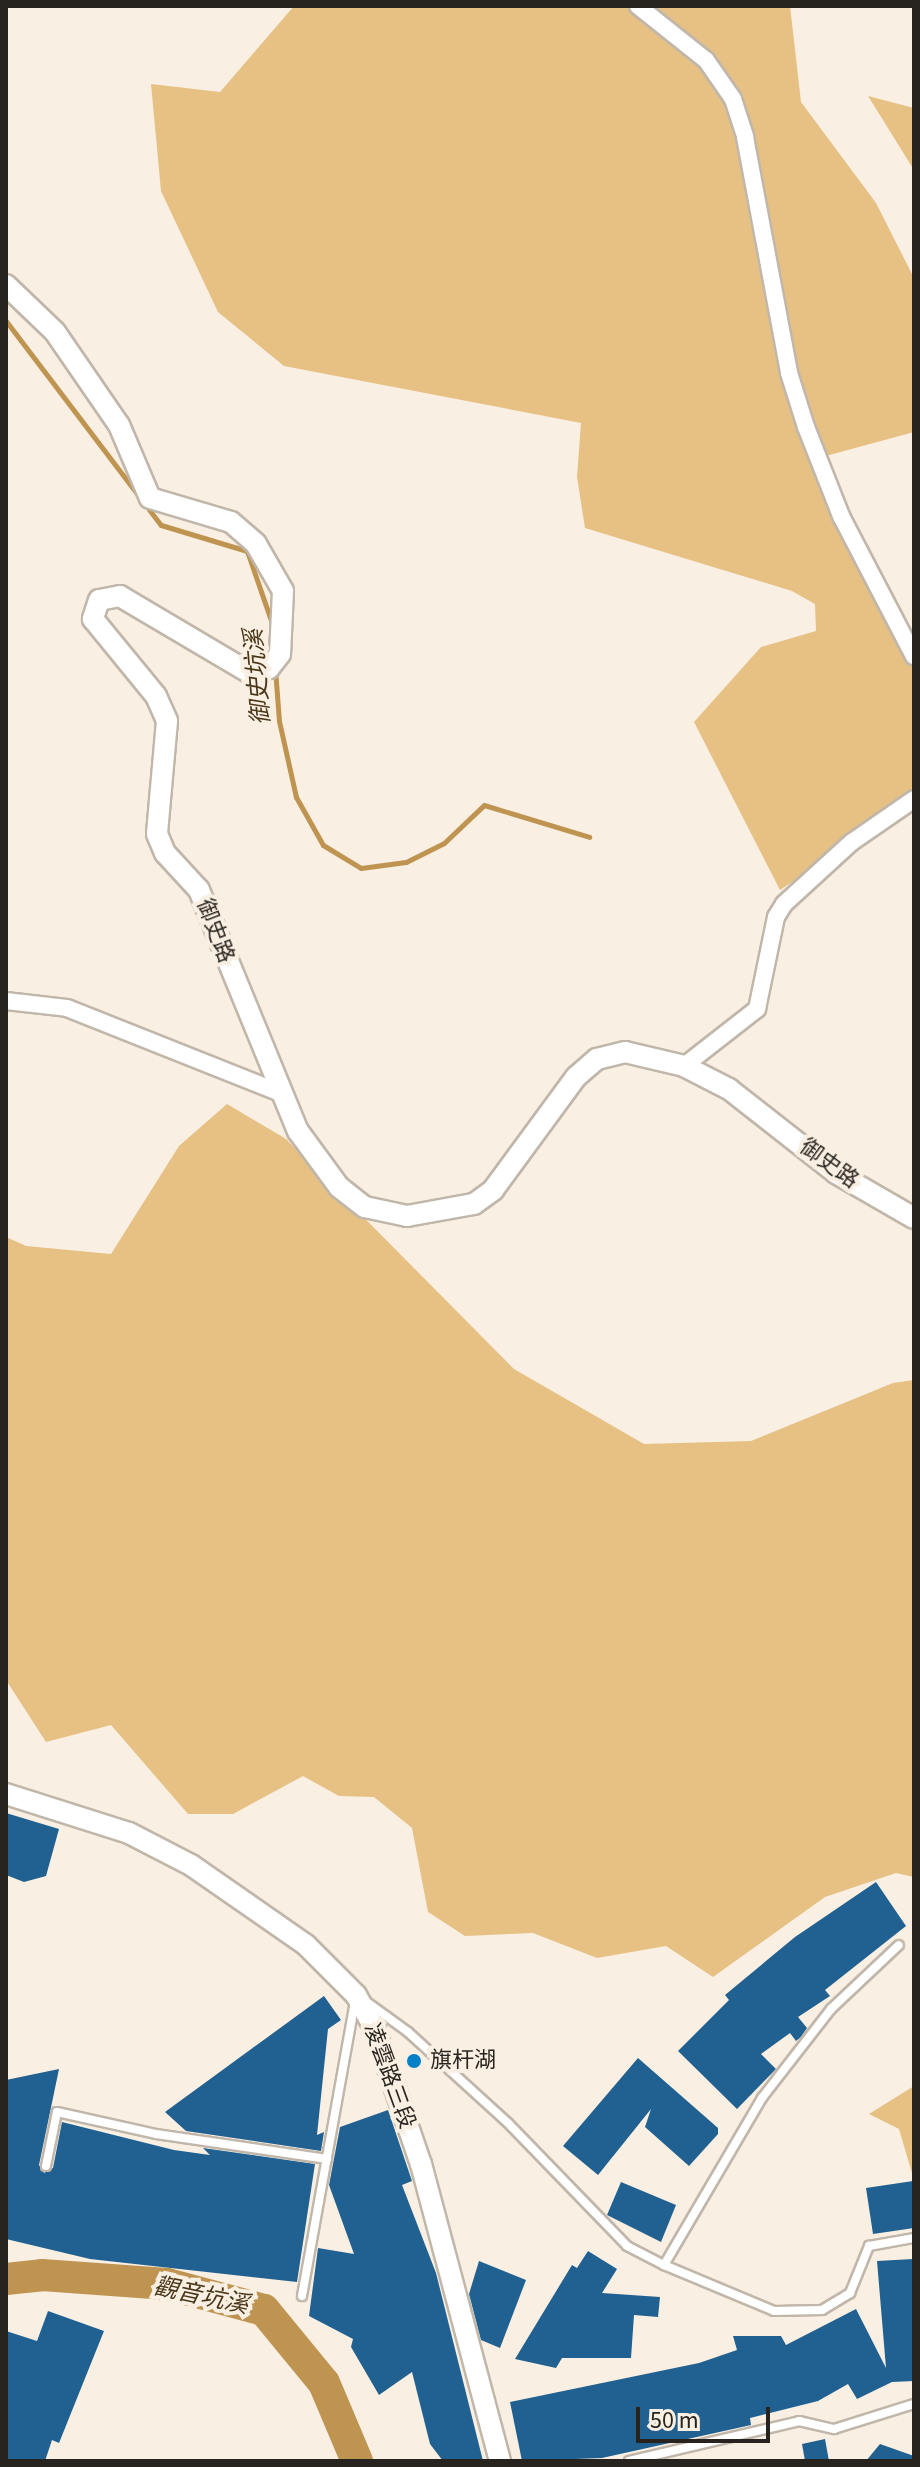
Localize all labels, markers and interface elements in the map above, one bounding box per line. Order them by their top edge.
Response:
water label: 御史坑溪 [239,628,277,726]
street label: 御史路 [191,895,239,967]
street label: 御史路 [795,1134,863,1194]
street label: 凌雲路三段 [358,2020,420,2132]
place label: 旗杆湖 [430,2048,496,2074]
marker: 旗杆湖 [405,2052,423,2070]
water label: 觀音坑溪 [151,2272,251,2320]
scale bar [640,2391,774,2441]
text: 50 m [650,2403,699,2438]

